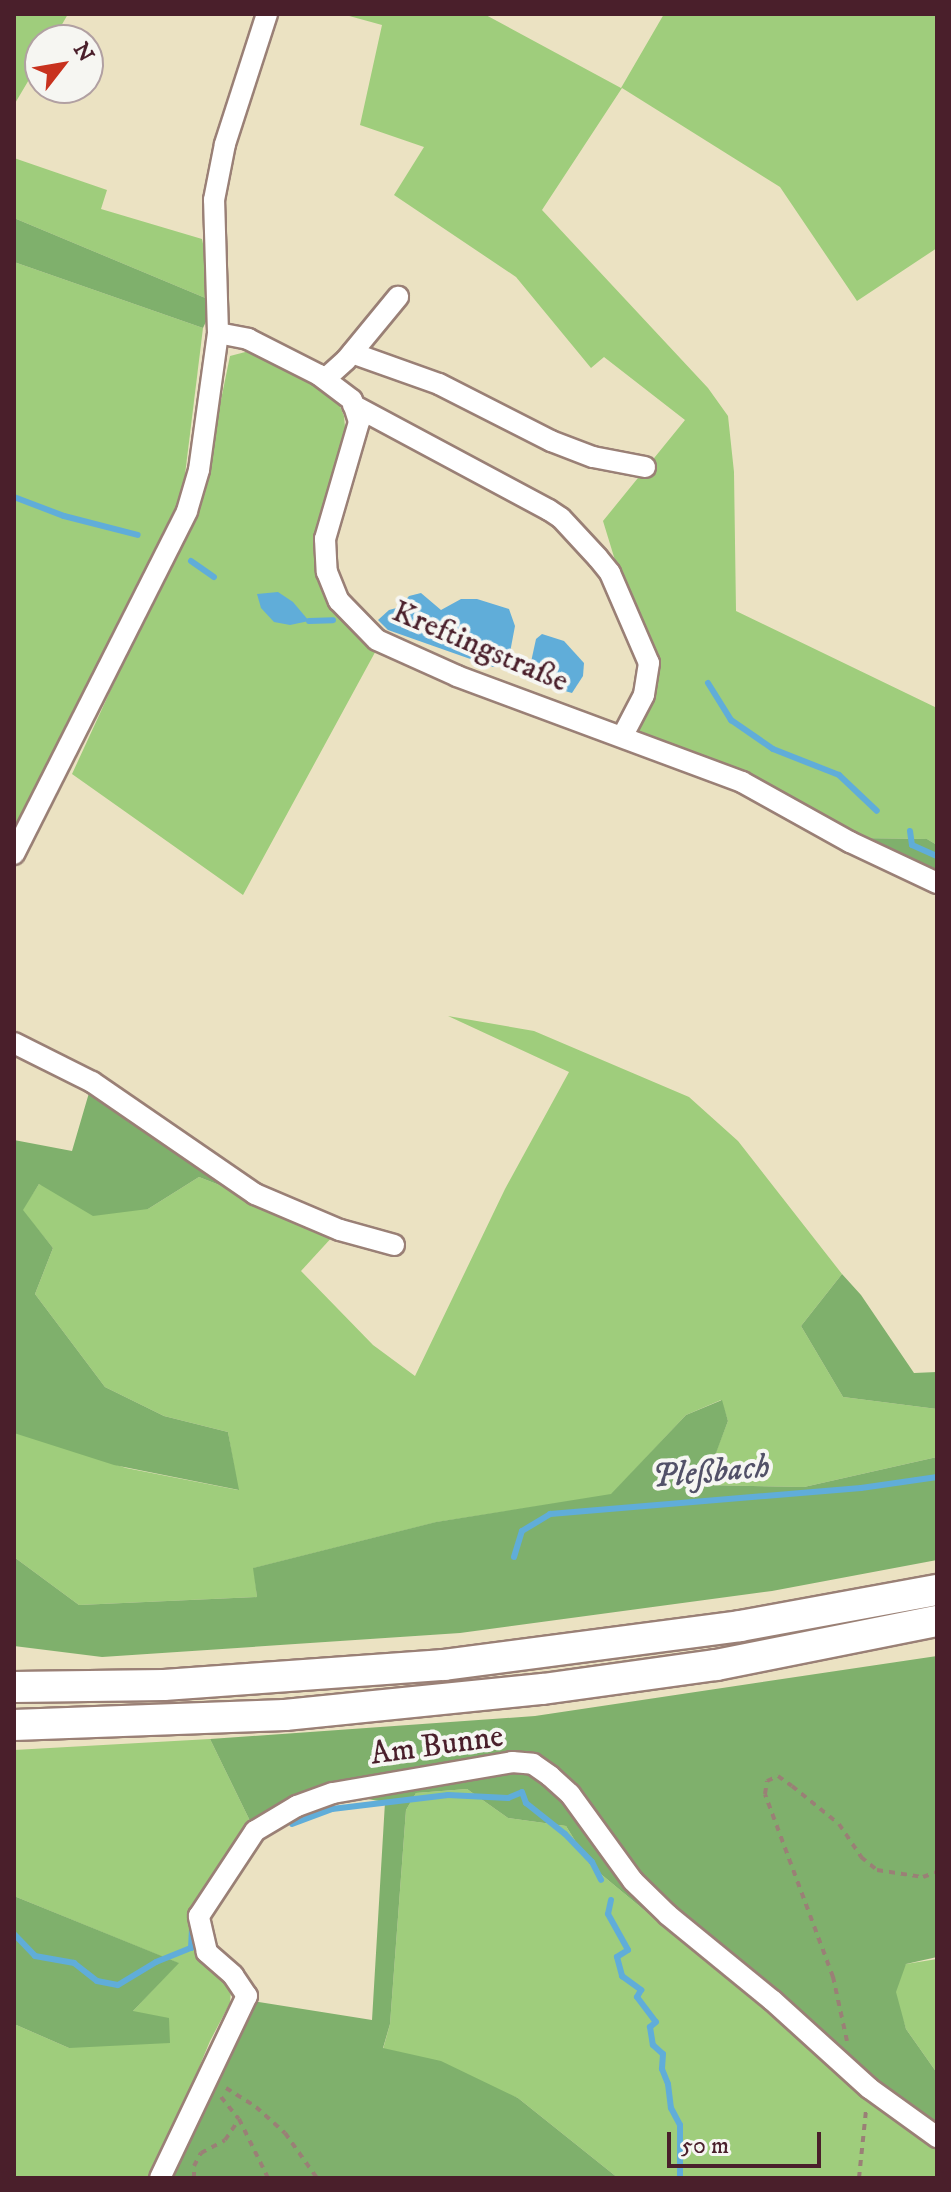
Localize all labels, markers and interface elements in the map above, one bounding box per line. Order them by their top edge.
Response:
north arrow [24,24,104,104]
text: N [67,38,100,67]
street label: Kreftingstraße [386,593,574,701]
water label: Pleßbach [650,1447,772,1497]
street label: Am Bunne [368,1718,506,1774]
scale bar [671,2116,825,2166]
text: 50 m [681,2131,729,2161]

